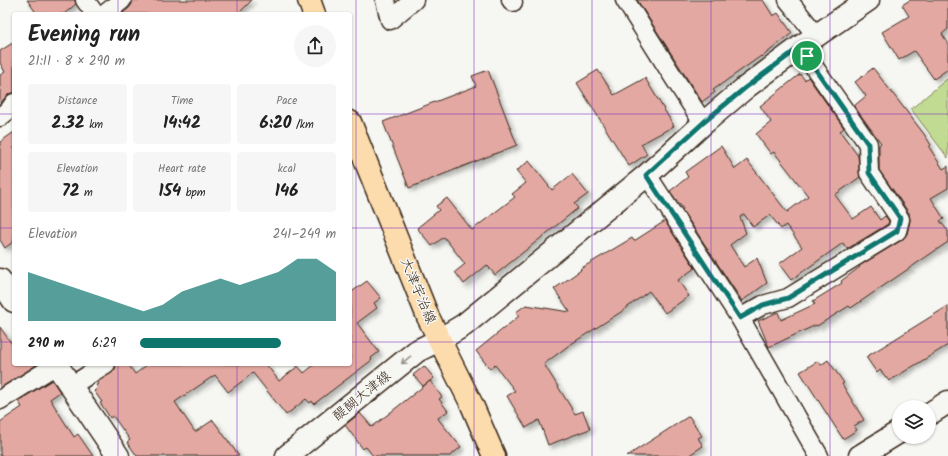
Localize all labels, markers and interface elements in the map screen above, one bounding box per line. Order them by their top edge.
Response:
text: Evening run [28,18,140,53]
button: share [294,25,336,67]
pin [790,39,824,73]
icon: arrive [796,45,818,67]
text: 21:11 · 8 × 290 m [28,51,125,72]
text: Distance [58,92,97,110]
text: Time [171,92,193,110]
text: Pace [276,92,297,110]
text: 2.32 [52,110,85,137]
text: 14:42 [163,110,201,137]
text: 6:20 [260,110,292,137]
text: km [85,116,103,134]
text: /km [292,116,314,134]
text: Elevation [57,160,98,178]
text: Heart rate [158,160,206,178]
text: kcal [278,160,296,178]
text: 72 [62,178,80,205]
text: 154 [158,178,181,205]
text: 146 [275,178,298,205]
text: m [80,184,93,202]
text: bpm [181,184,206,202]
text: Elevation [28,224,77,245]
text: 241–249 m [273,224,336,245]
street label: 大津宇治線 [394,254,442,328]
text: 290 m [28,333,64,354]
text: 6:29 [92,333,116,354]
one-way arrow [401,355,412,364]
street label: 醍醐大津線 [328,365,396,427]
map controls [892,400,936,444]
button: layers [892,400,936,444]

